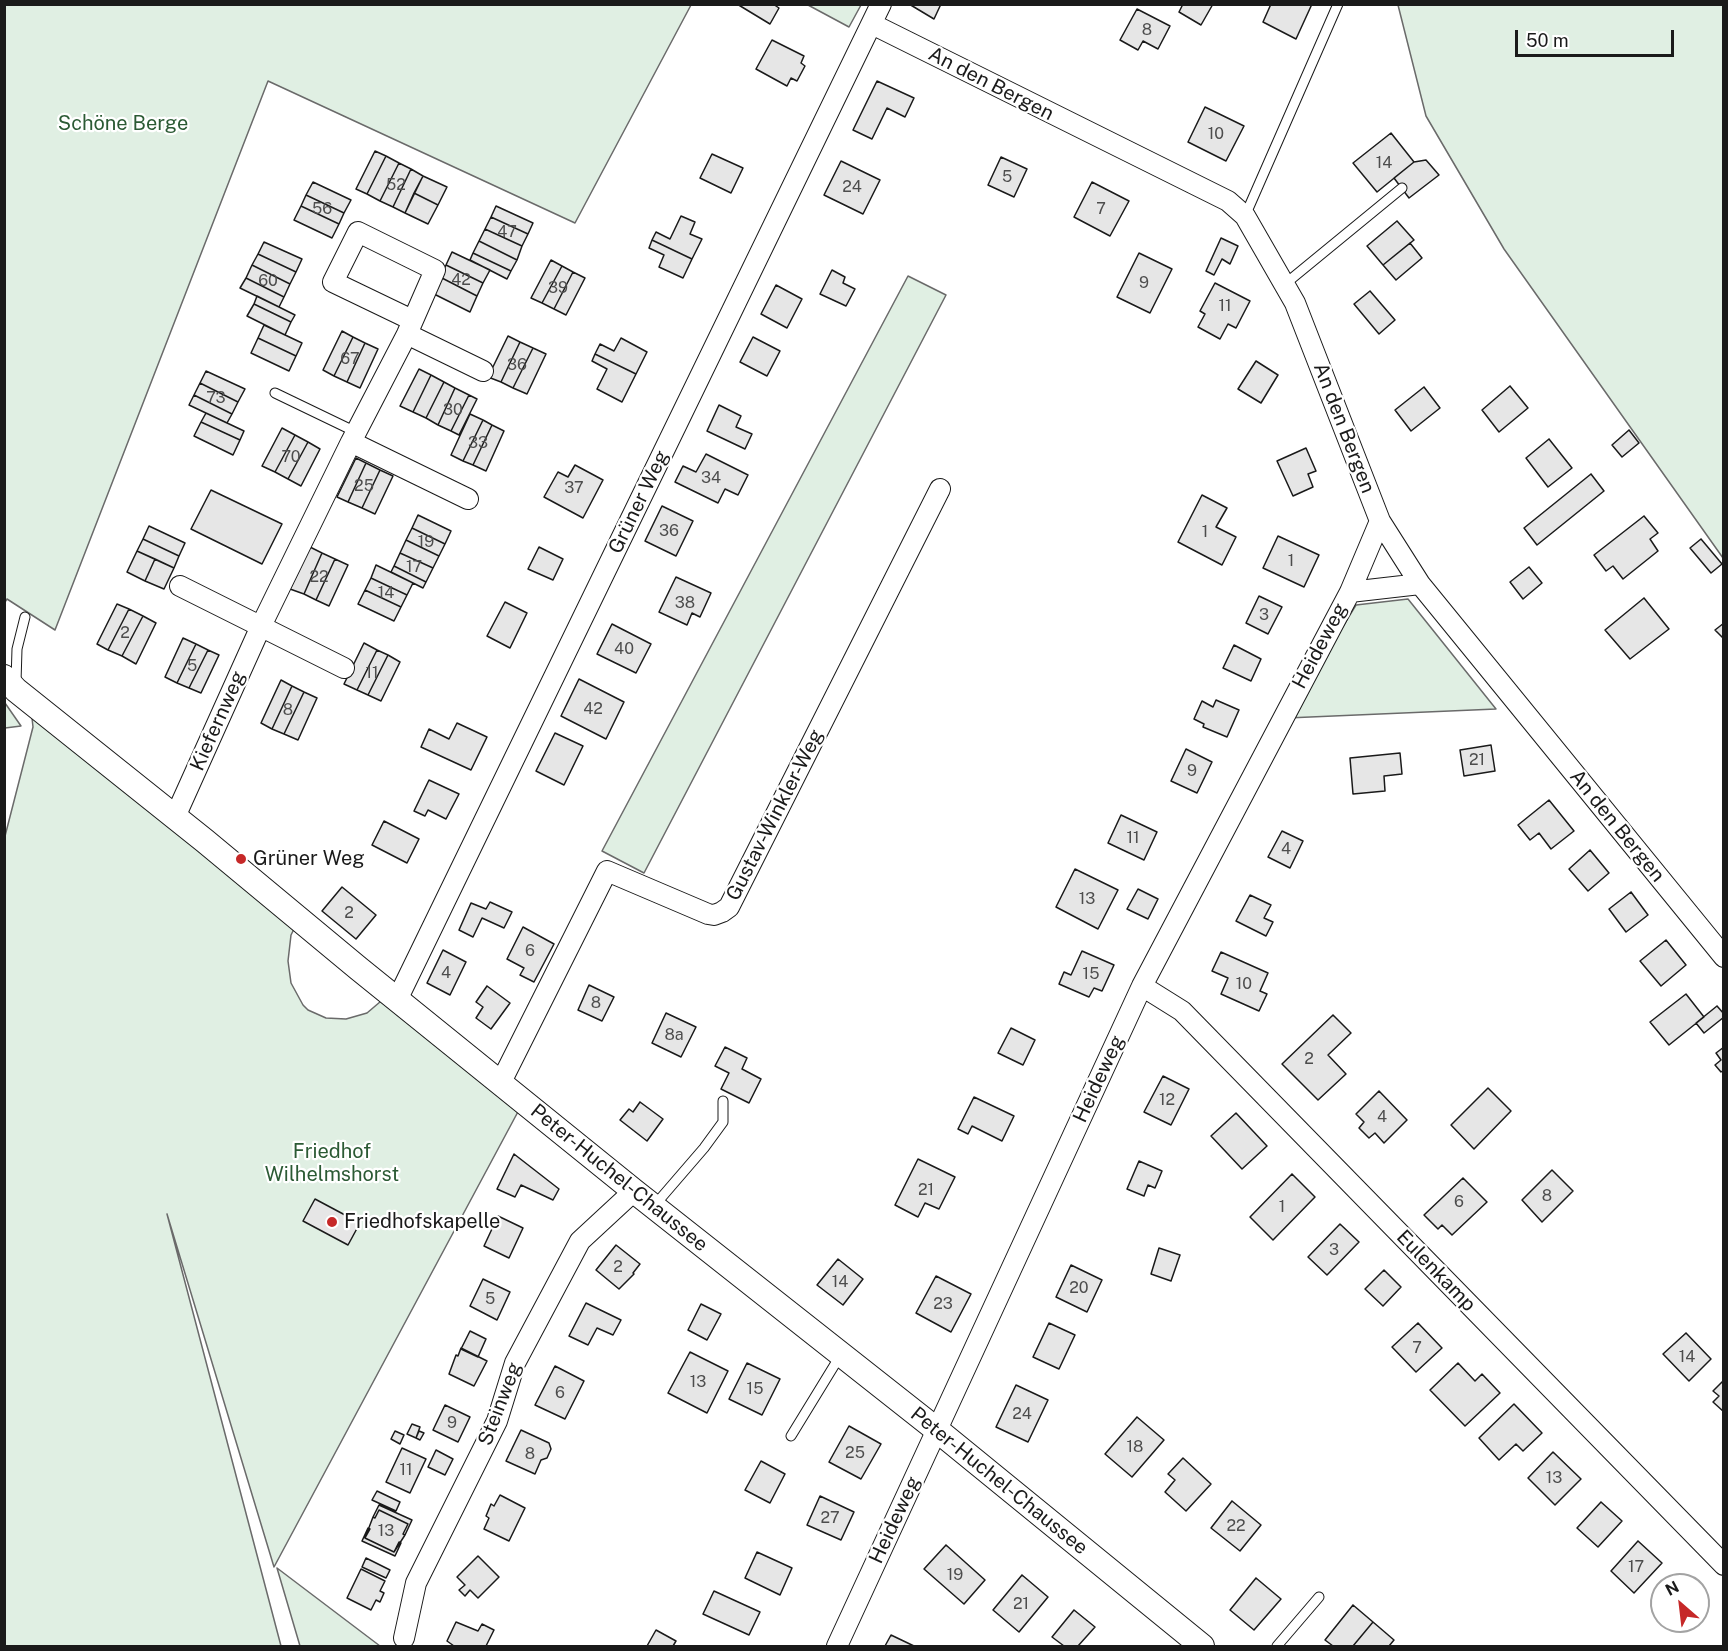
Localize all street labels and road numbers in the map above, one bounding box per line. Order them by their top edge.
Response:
street label: An den Bergen [924,42,1058,126]
street label: An den Bergen [1308,359,1380,497]
street label: Grüner Weg [604,447,674,557]
street label: Heideweg [1287,599,1353,693]
street label: Kiefernweg [185,667,251,775]
street label: Gustav-Winkler-Weg [721,725,829,905]
street label: An den Bergen [1564,765,1670,887]
street label: Heideweg [1068,1031,1130,1127]
street label: Peter-Huchel-Chaussee [525,1099,713,1257]
street label: Eulenkamp [1391,1225,1481,1317]
street label: Steinweg [473,1359,527,1449]
street label: Peter-Huchel-Chaussee [905,1402,1093,1560]
street label: Heideweg [864,1472,926,1568]

